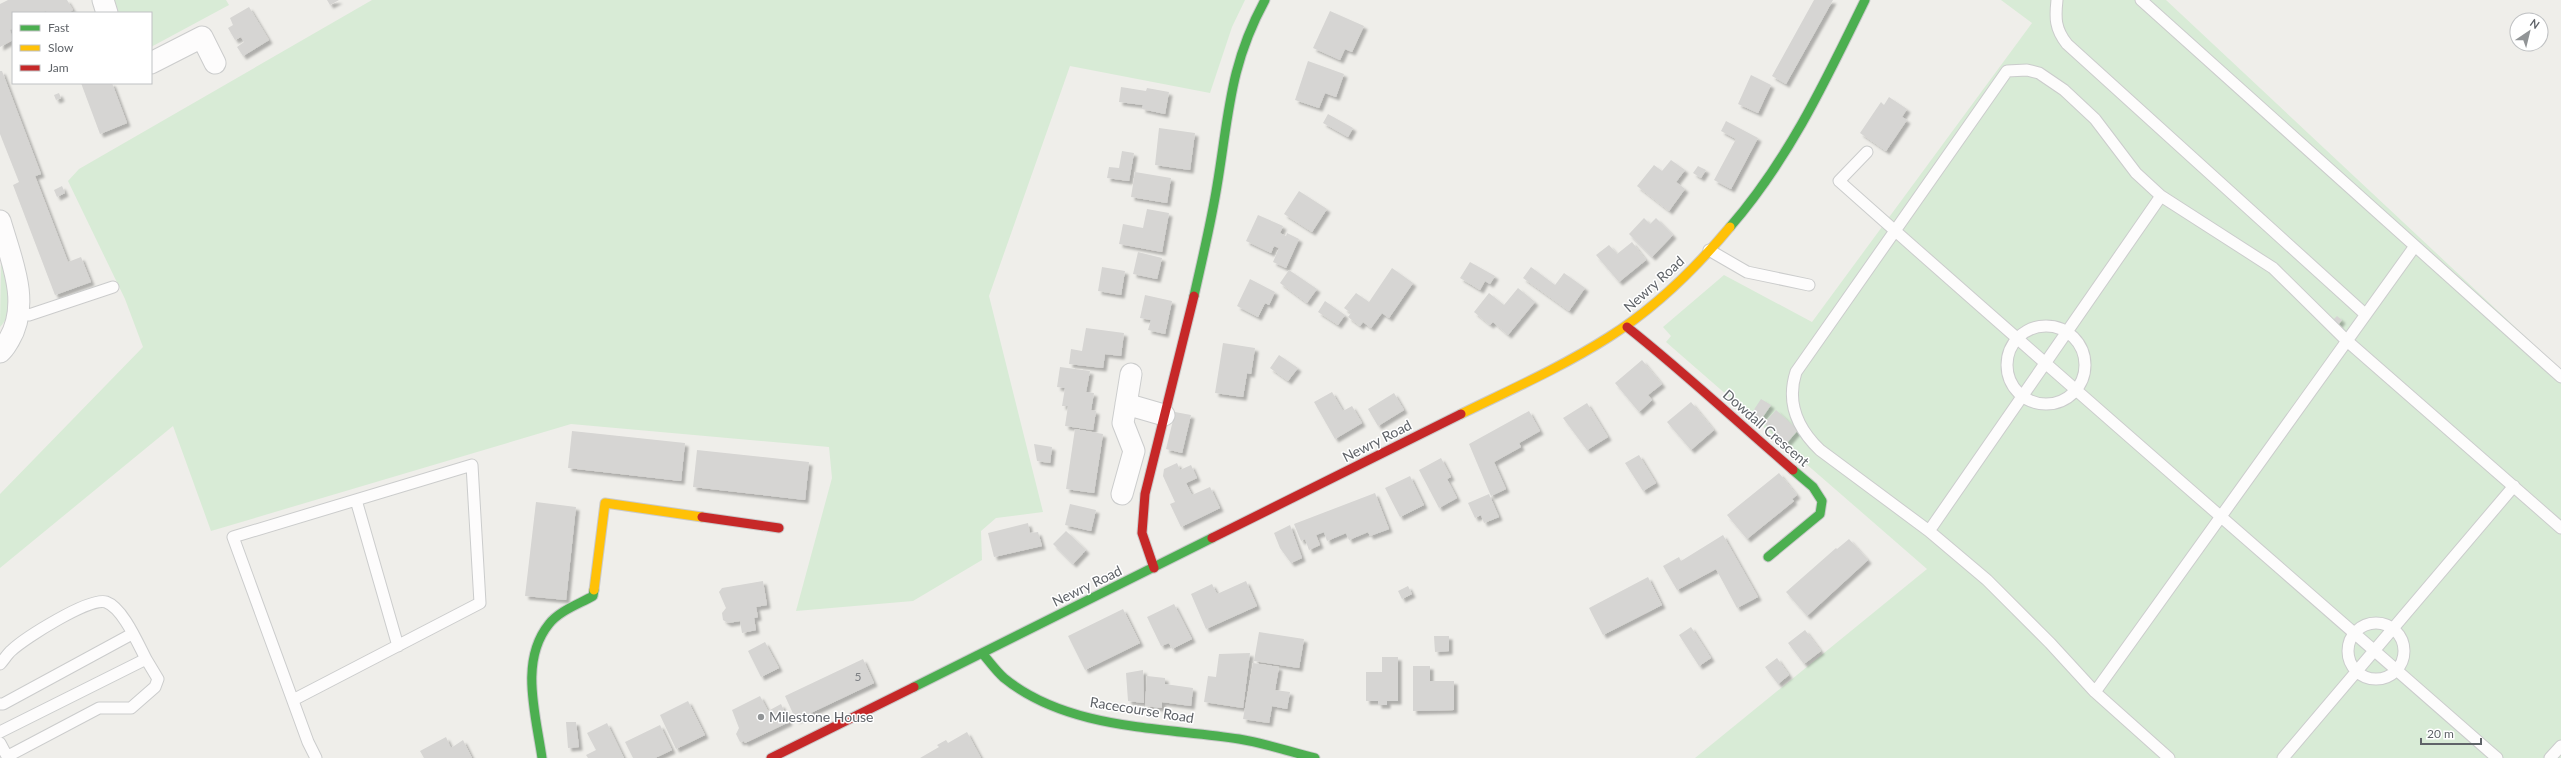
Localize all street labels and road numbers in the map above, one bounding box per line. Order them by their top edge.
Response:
street label: Newry Road [1620,252,1687,315]
street label: Dowdall Crescent [1720,386,1813,470]
street label: Newry Road [1339,416,1414,465]
street label: Newry Road [1049,561,1124,610]
street label: Racecourse Road [1089,693,1195,726]

